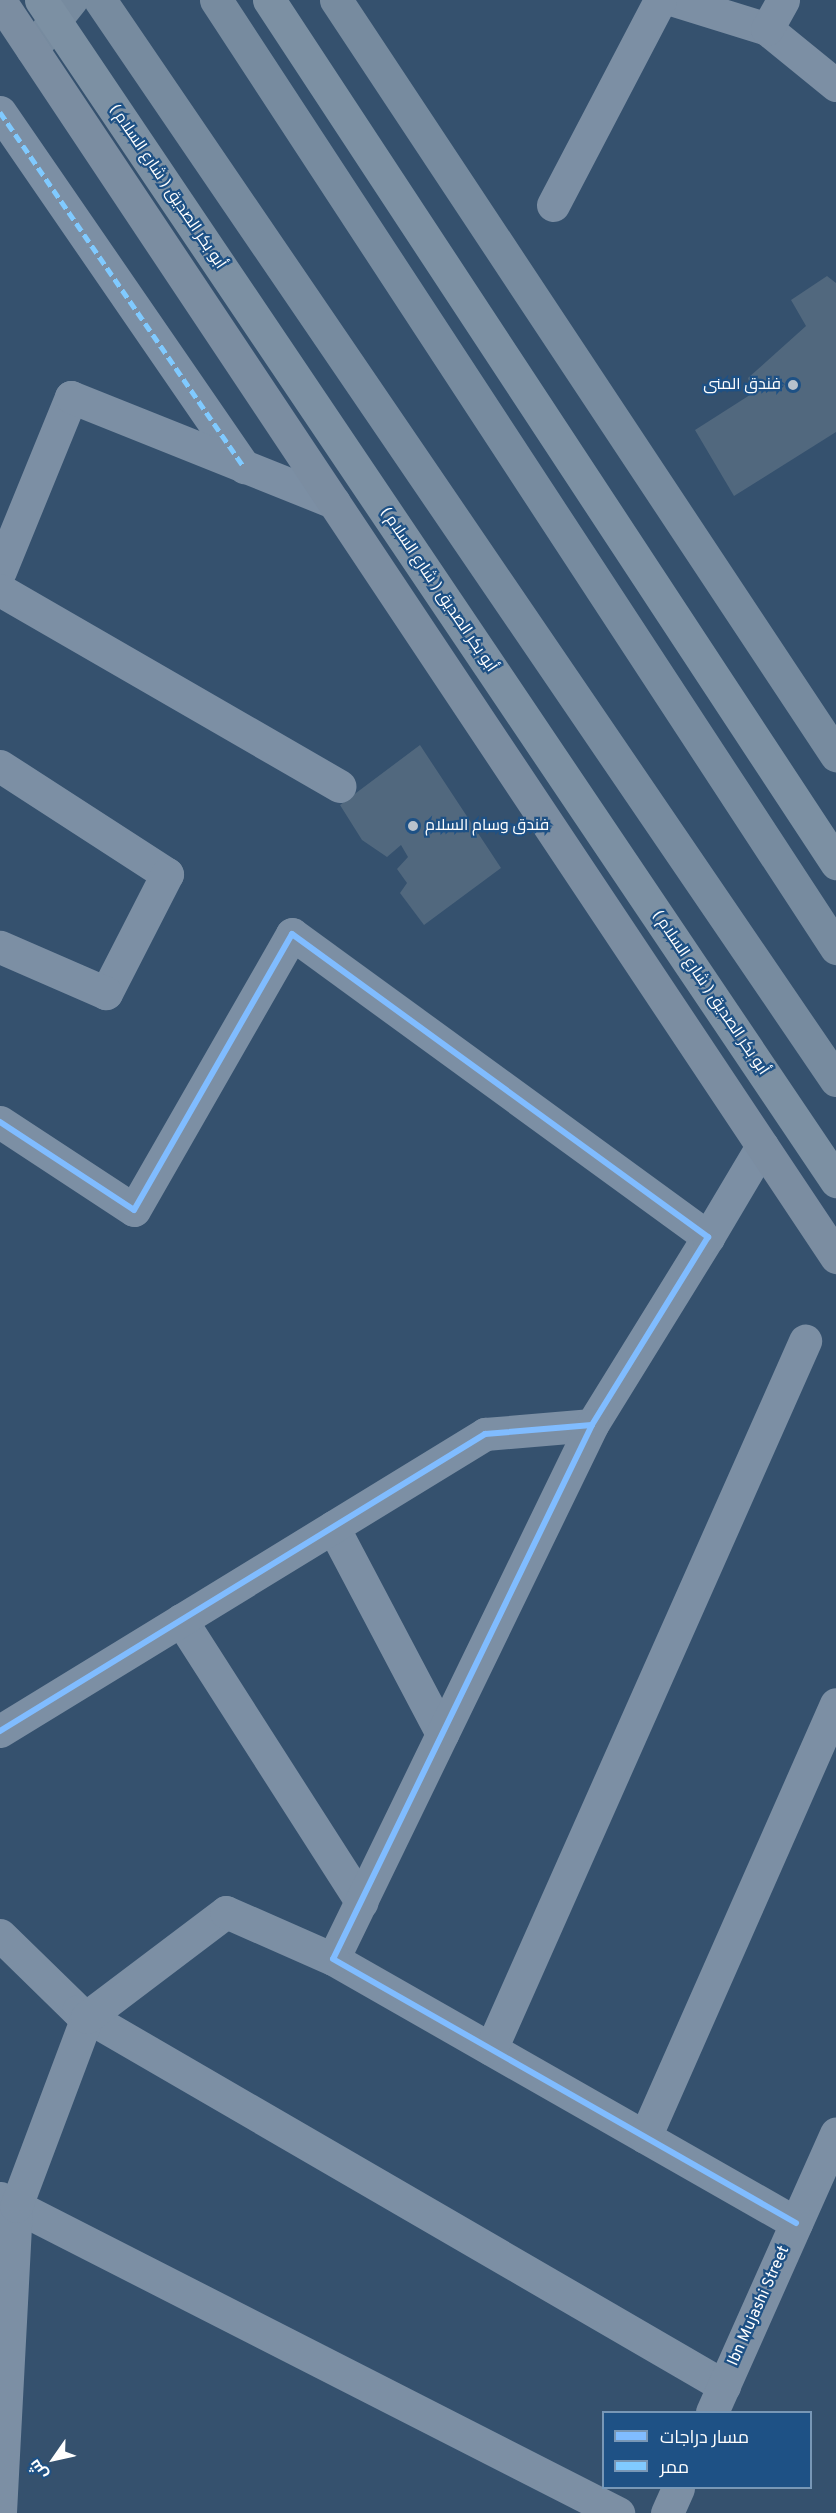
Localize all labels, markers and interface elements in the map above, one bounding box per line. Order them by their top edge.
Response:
street label: ( شارع السلام ) أبو بكر الصديق [105,101,229,273]
place label: فندق المنى [703,375,781,395]
marker: فندق المنى [786,378,800,392]
street label: ( شارع السلام ) أبو بكر الصديق [376,504,500,676]
place label: فندق وسام السلام [425,816,549,836]
marker: فندق وسام السلام [406,819,420,833]
street label: ( شارع السلام ) أبو بكر الصديق [648,907,772,1079]
street label: Ibn Mujashi Street [724,2243,794,2369]
legend [602,2411,812,2489]
text: مسار دراجات [660,2427,749,2450]
north arrow [24,2429,84,2489]
text: ش [25,2455,53,2483]
text: ممر [660,2457,689,2480]

